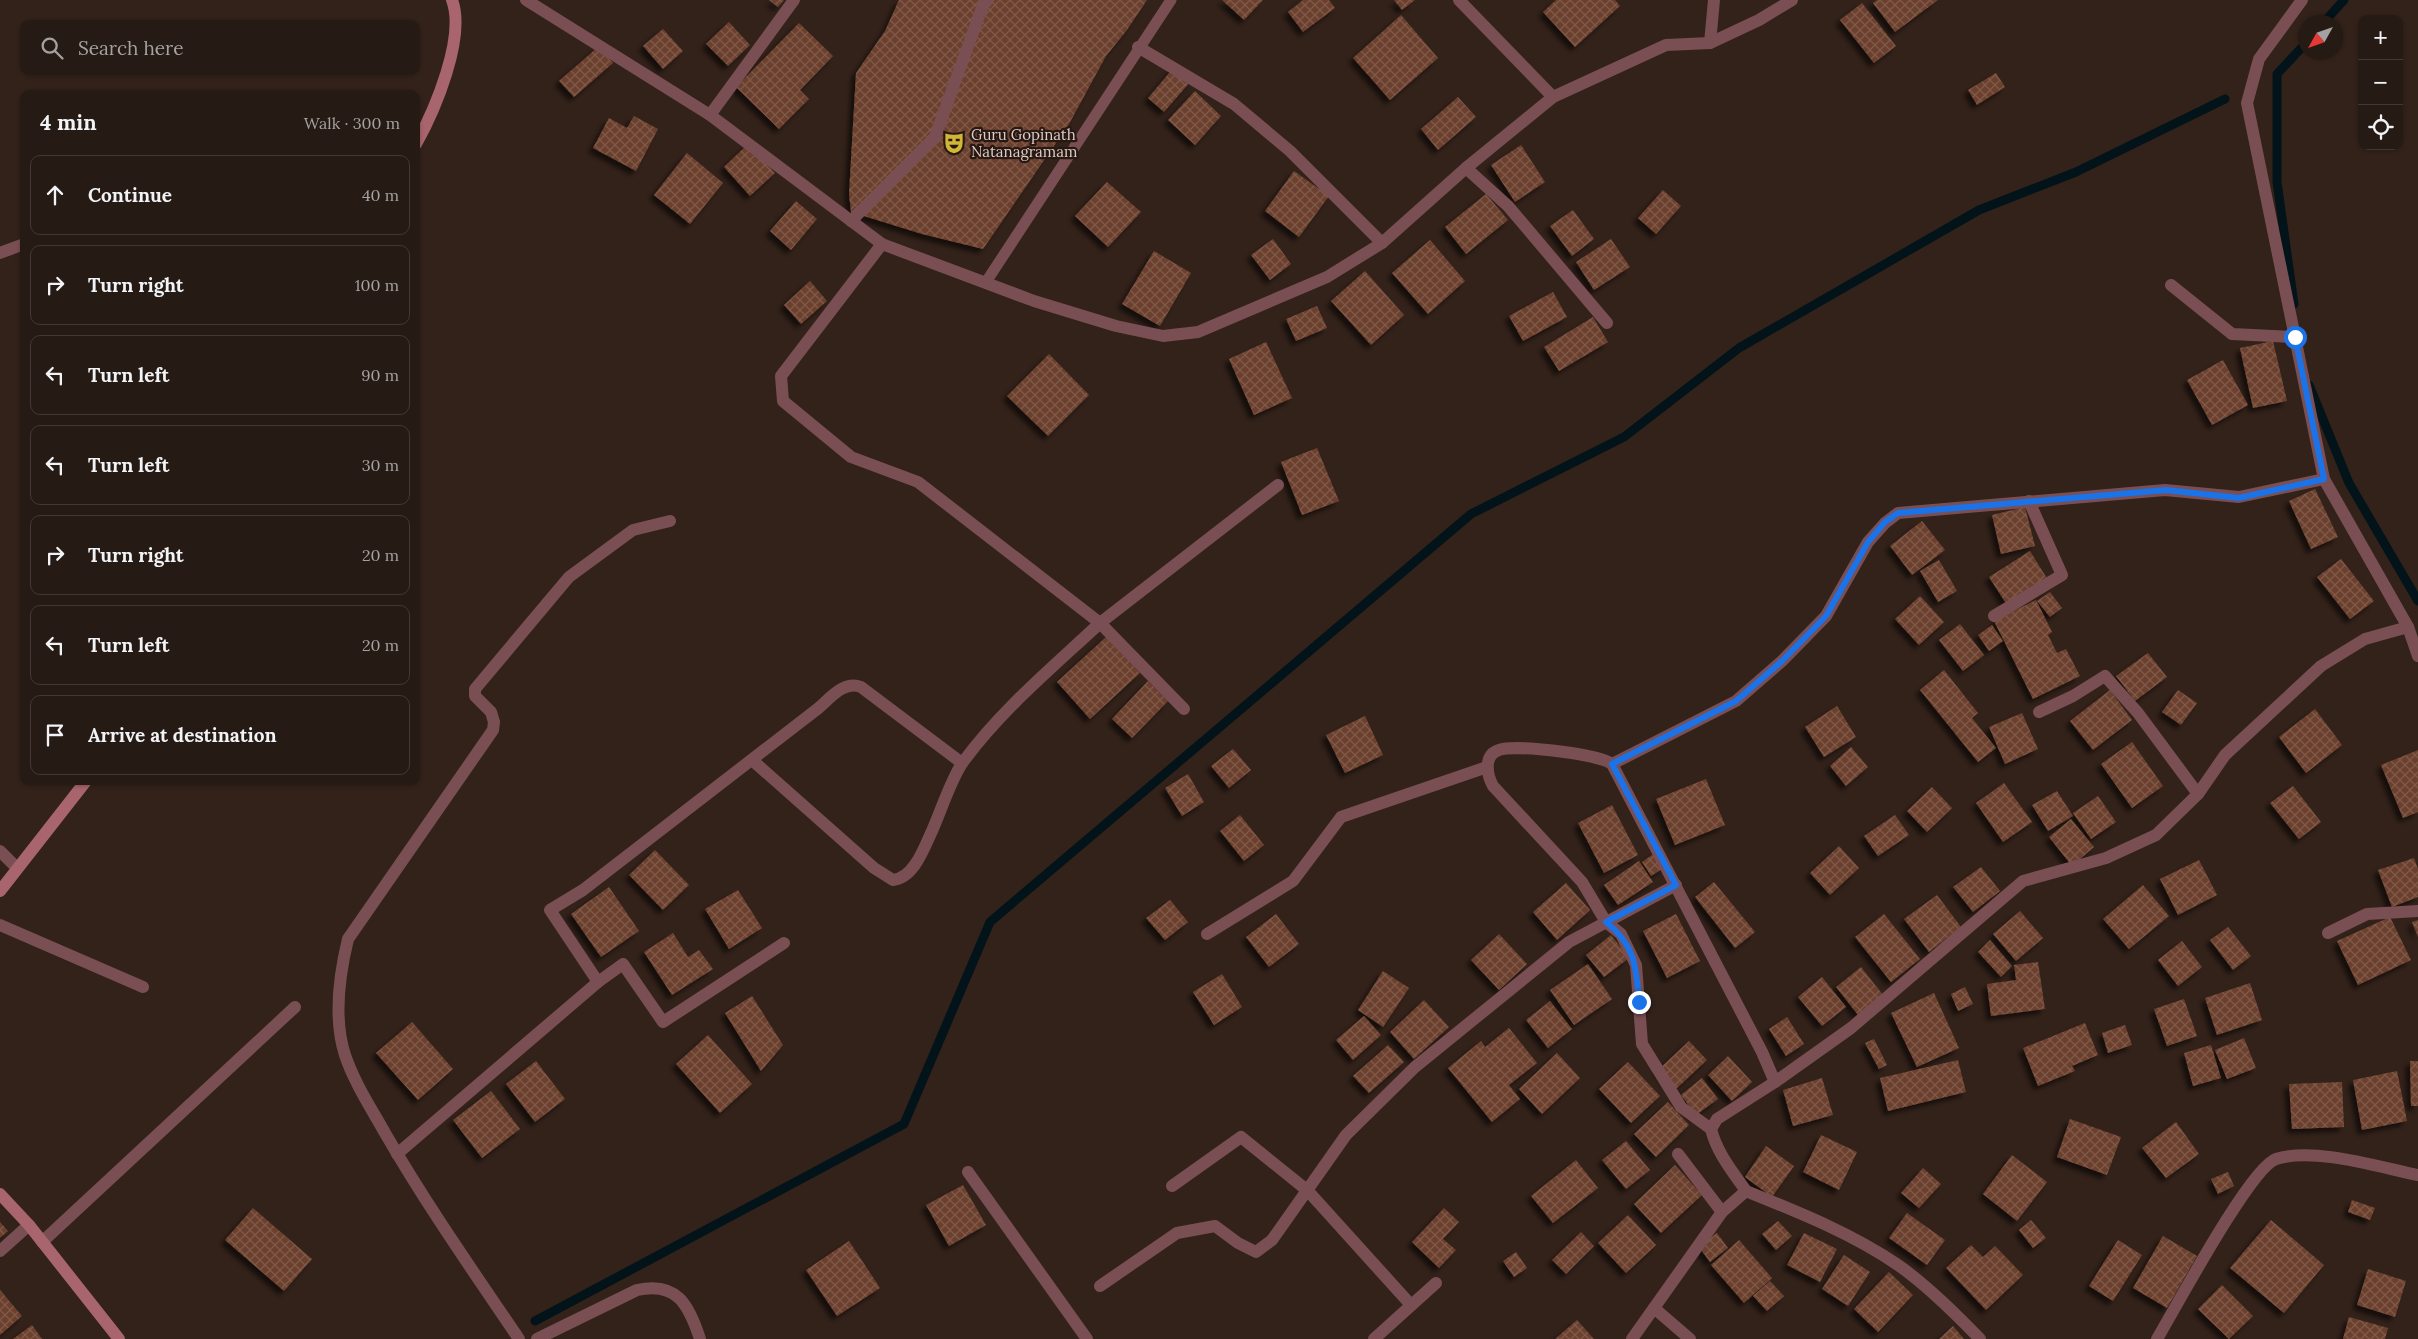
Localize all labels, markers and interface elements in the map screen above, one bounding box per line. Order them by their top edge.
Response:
north arrow [2298,15,2343,60]
map controls [2358,15,2403,150]
button: + [2358,15,2403,60]
search box [20,20,420,75]
icon: search [38,34,66,62]
text: Search here [78,36,184,60]
button: − [2358,60,2403,105]
button: locate [2358,105,2403,150]
text: 4 min [40,109,97,136]
text: Walk · 300 m [304,113,400,133]
place label: Guru Gopinath Natanagramam [971,125,1077,161]
theatre icon: Guru Gopinath Natanagramam [941,130,967,156]
icon: ahead [41,181,69,209]
text: Continue [88,183,172,207]
text: 40 m [362,185,399,205]
icon: right [41,271,69,299]
text: Turn right [88,273,184,297]
text: 100 m [355,275,399,295]
route start [2284,326,2307,349]
icon: left [41,361,69,389]
text: Turn left [88,363,169,387]
text: 90 m [361,365,399,385]
icon: left [41,451,69,479]
text: Turn left [88,453,169,477]
text: 30 m [362,455,399,475]
icon: right [41,541,69,569]
text: Turn right [88,543,184,567]
text: 20 m [362,545,399,565]
icon: left [41,631,69,659]
text: Turn left [88,633,169,657]
text: 20 m [362,635,399,655]
icon: arrive [41,721,69,749]
text: Arrive at destination [88,723,277,747]
route end [1628,991,1651,1014]

